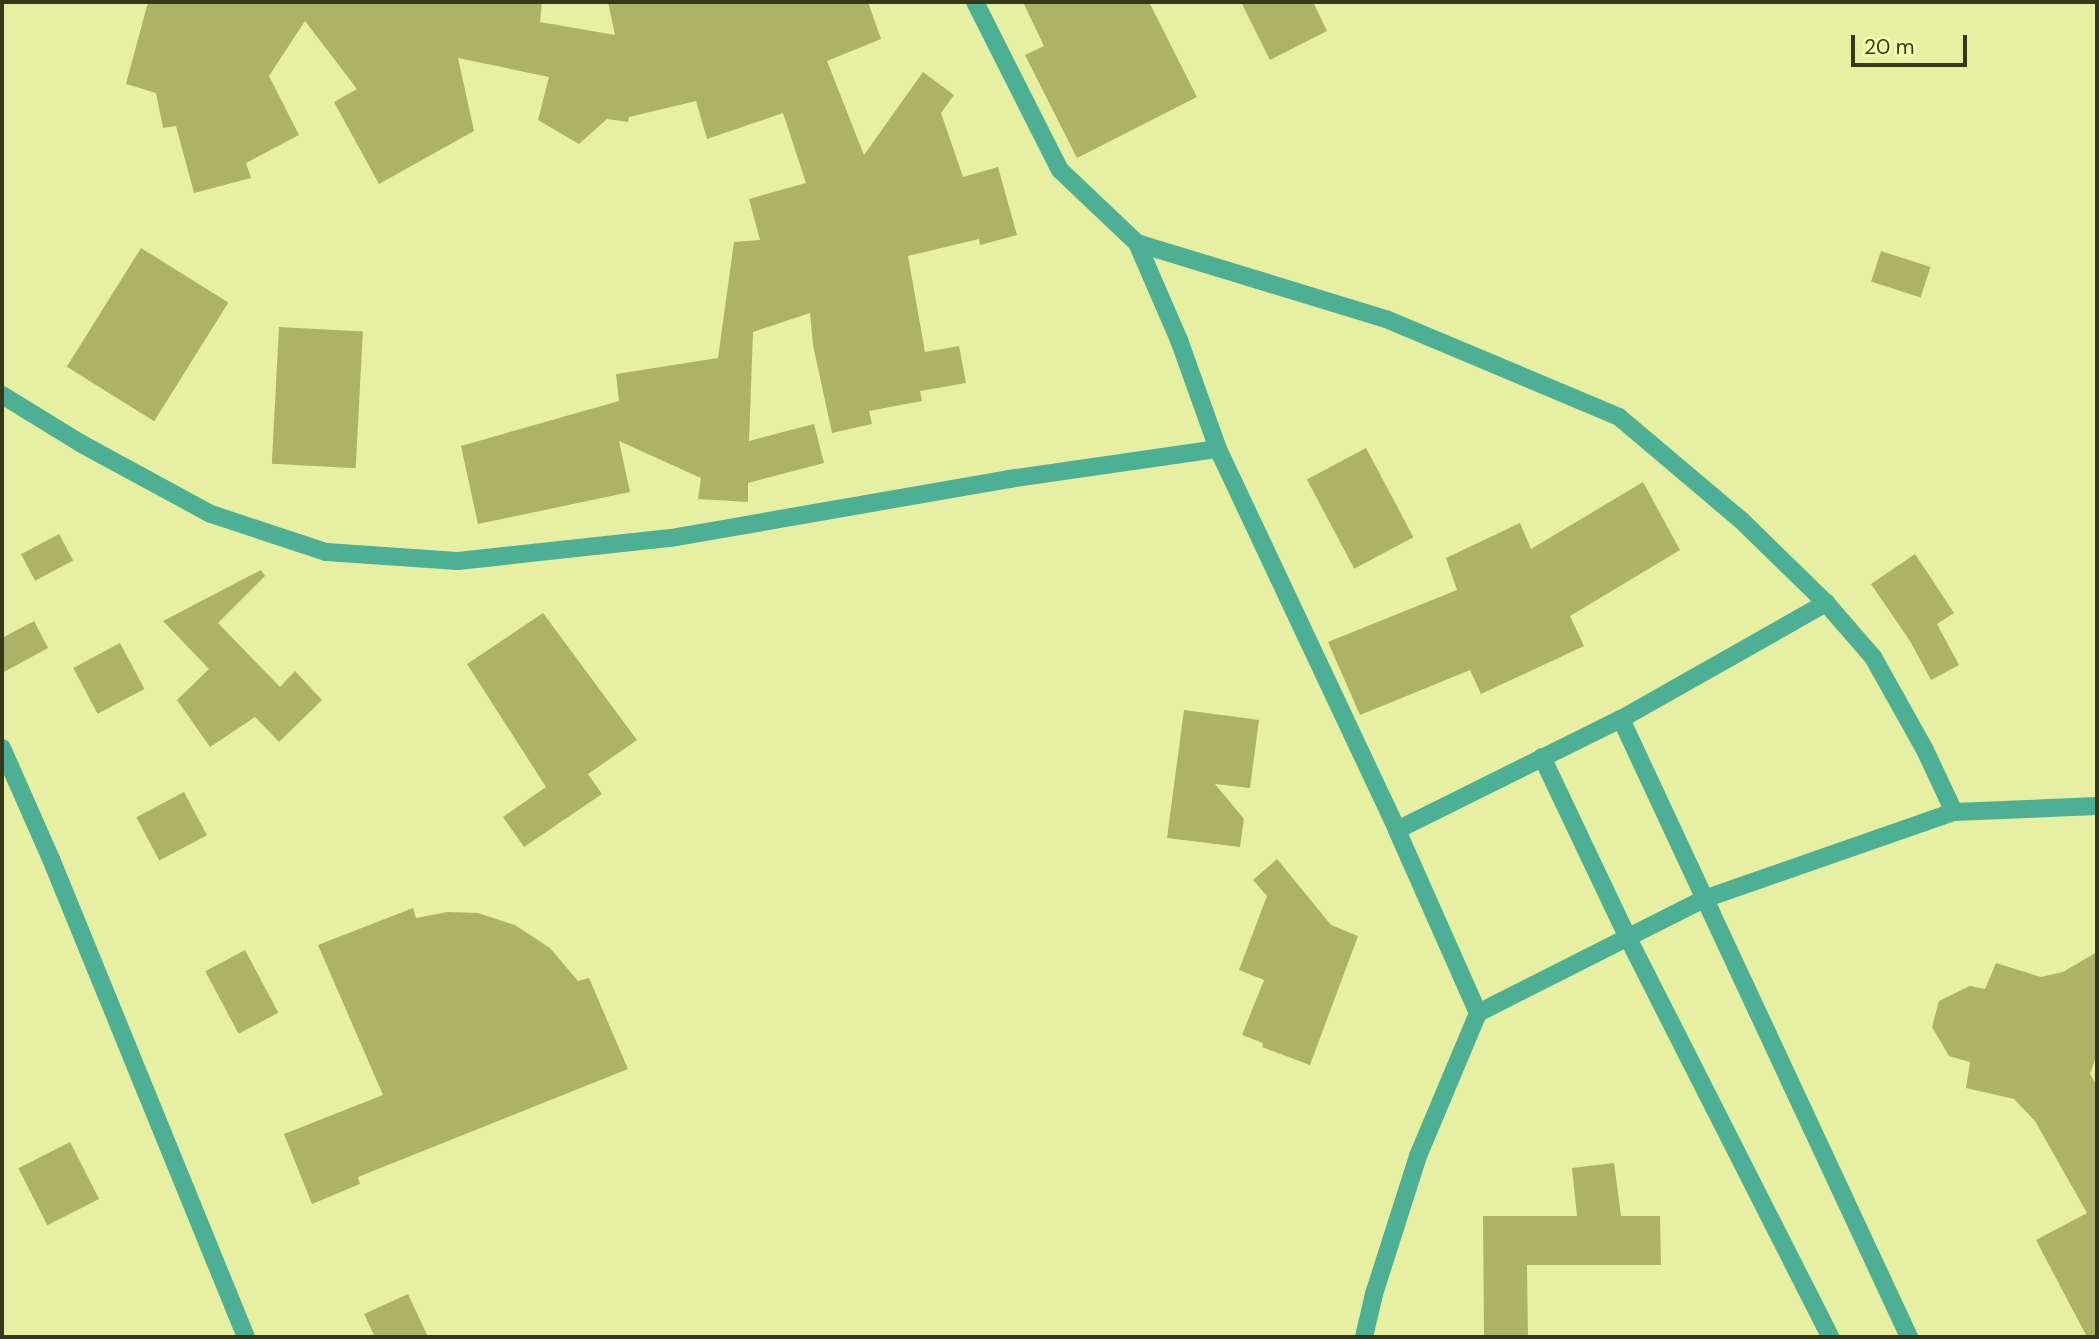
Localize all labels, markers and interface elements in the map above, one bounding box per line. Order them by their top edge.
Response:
scale bar [1854,21,1969,65]
text: 20 m [1864,33,1915,61]

